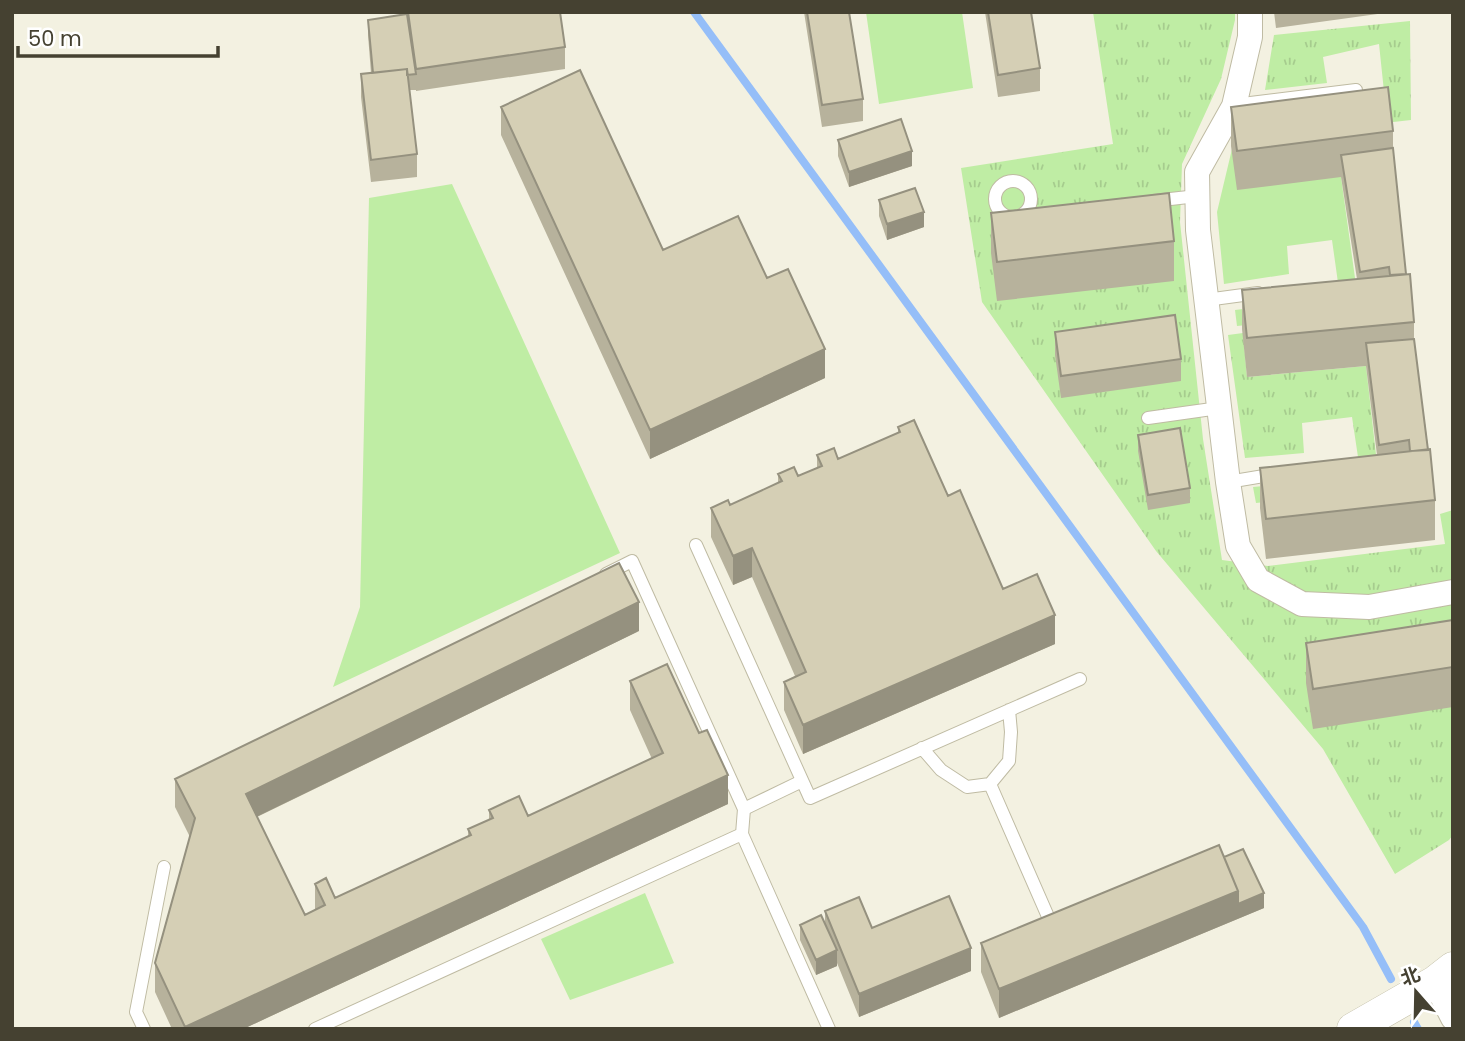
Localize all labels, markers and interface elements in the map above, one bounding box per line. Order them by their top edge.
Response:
scale bar [18,14,217,58]
text: 50 m [28,24,82,53]
north arrow [1381,957,1451,1027]
text: 北 [1397,961,1424,992]

